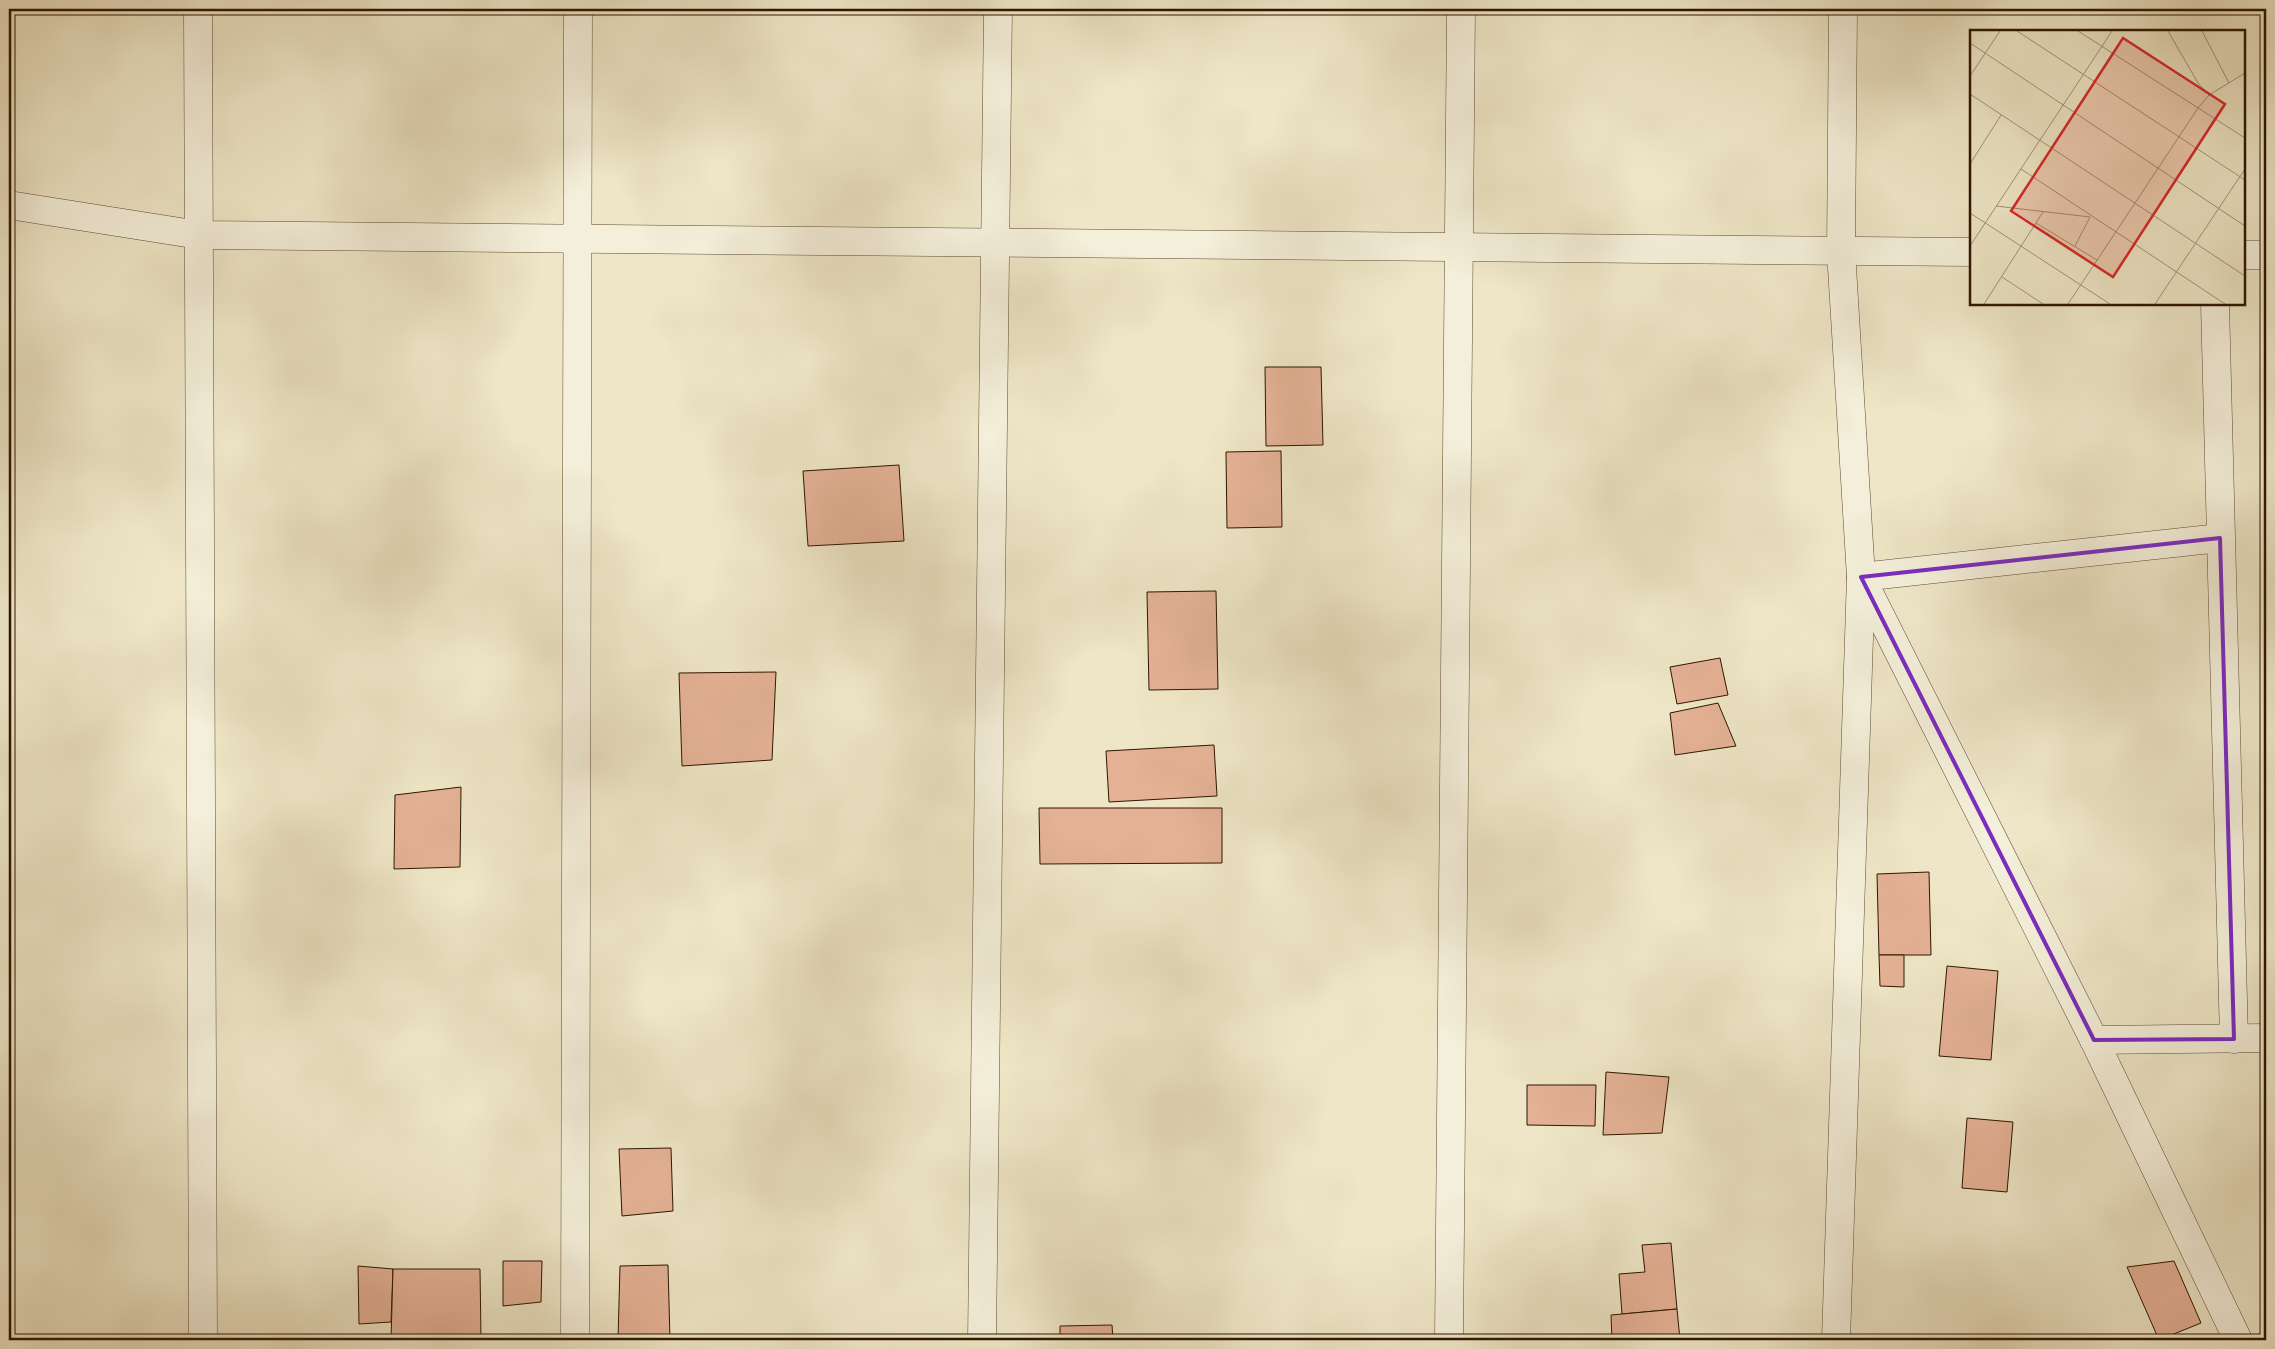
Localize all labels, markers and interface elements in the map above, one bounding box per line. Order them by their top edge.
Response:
inset map [1970,30,2245,305]

